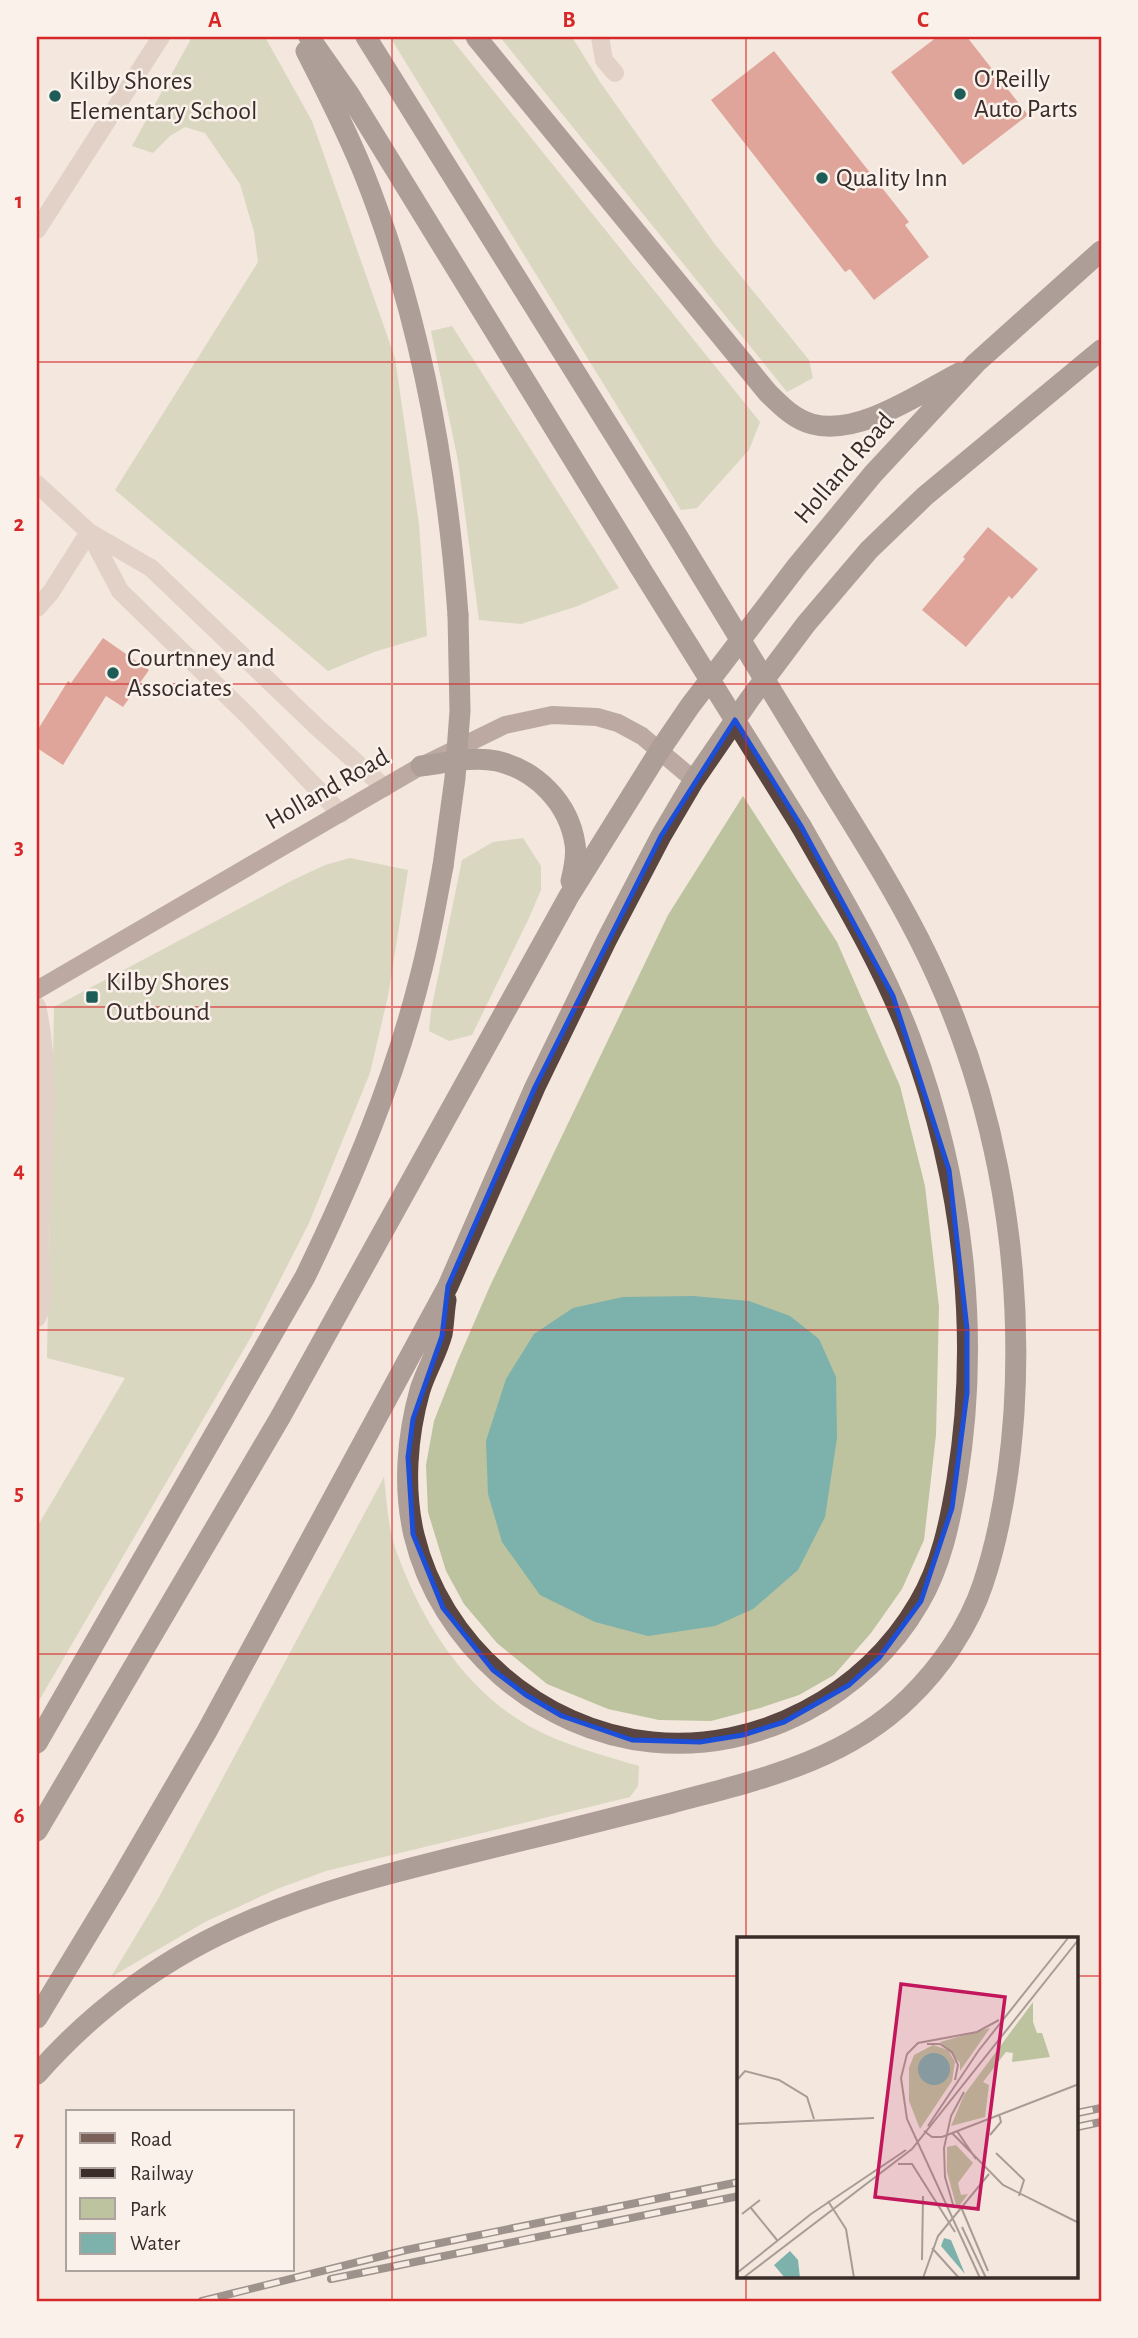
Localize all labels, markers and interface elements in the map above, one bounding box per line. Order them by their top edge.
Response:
text: A [208,9,222,32]
text: B [562,9,576,32]
text: C [917,9,929,32]
place label: O'Reilly Auto Parts [974,66,1078,122]
place label: Kilby Shores Elementary School [69,68,258,124]
marker: O'Reilly Auto Parts [952,86,968,102]
marker: Kilby Shores Elementary School [47,88,63,104]
place label: Quality Inn [836,165,948,191]
marker: Quality Inn [814,170,830,186]
text: 1 [15,190,23,213]
street label: Holland Road [789,408,899,528]
text: 2 [14,513,25,536]
place label: Courtnney and Associates [127,645,275,701]
marker: Courtnney and Associates [105,665,121,681]
street label: Holland Road [261,743,393,835]
text: 3 [14,836,24,859]
place label: Kilby Shores Outbound [106,969,229,1025]
marker: Kilby Shores Outbound [84,989,100,1005]
text: 4 [13,1159,25,1182]
text: 5 [14,1482,24,1505]
text: 6 [13,1805,25,1828]
inset map [737,1937,1078,2278]
legend [66,2110,294,2272]
text: 7 [14,2128,24,2151]
text: Road [130,2129,172,2150]
text: Railway [130,2163,193,2184]
text: Park [130,2199,167,2220]
text: Water [130,2233,180,2254]

